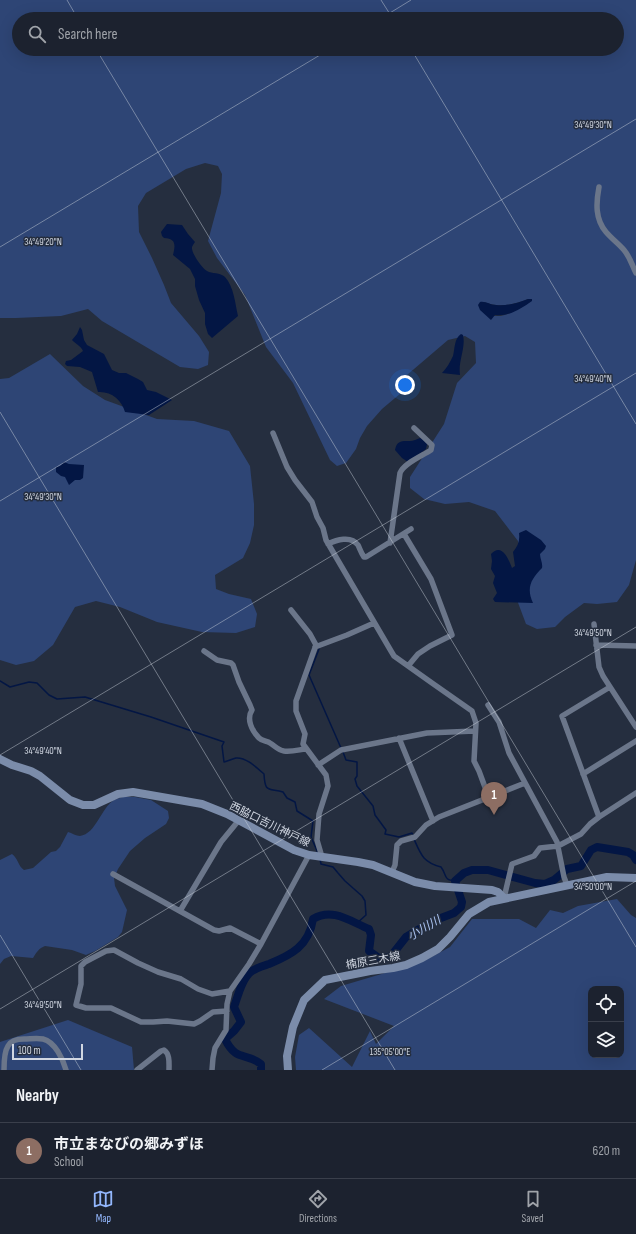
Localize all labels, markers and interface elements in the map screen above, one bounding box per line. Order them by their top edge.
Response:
search box [12,12,624,56]
icon: search [26,23,48,45]
text: Search here [58,25,118,44]
text: 34°49'30"N [574,119,612,131]
text: 34°49'20"N [24,236,62,248]
text: 34°49'40"N [574,373,612,385]
your location [395,375,415,395]
text: 34°49'30"N [24,491,62,503]
text: 34°49'50"N [574,627,612,639]
text: 34°49'40"N [24,745,62,757]
pin: 1 [481,782,507,815]
street label: 西脇口吉川神戸線 [227,799,312,850]
text: 34°50'00"N [574,881,612,893]
water label: 小川川 [405,912,445,944]
street label: 楠原三木線 [345,949,401,972]
map controls [588,986,624,1058]
button: locate [588,986,624,1022]
text: 34°49'50"N [24,999,62,1011]
button: layers [588,1022,624,1058]
scale bar [12,1042,83,1061]
text: 100 m [18,1044,40,1057]
text: 135°05'00"E [370,1046,410,1058]
text: Nearby [16,1086,59,1106]
text: 市立まなびの郷みずほ [54,1135,204,1154]
text: 1 [26,1143,32,1159]
text: 620 m [593,1143,620,1159]
text: School [54,1154,84,1170]
tab: Map [92,1188,114,1225]
tab: Directions [299,1188,337,1225]
tab: Saved [522,1188,544,1225]

